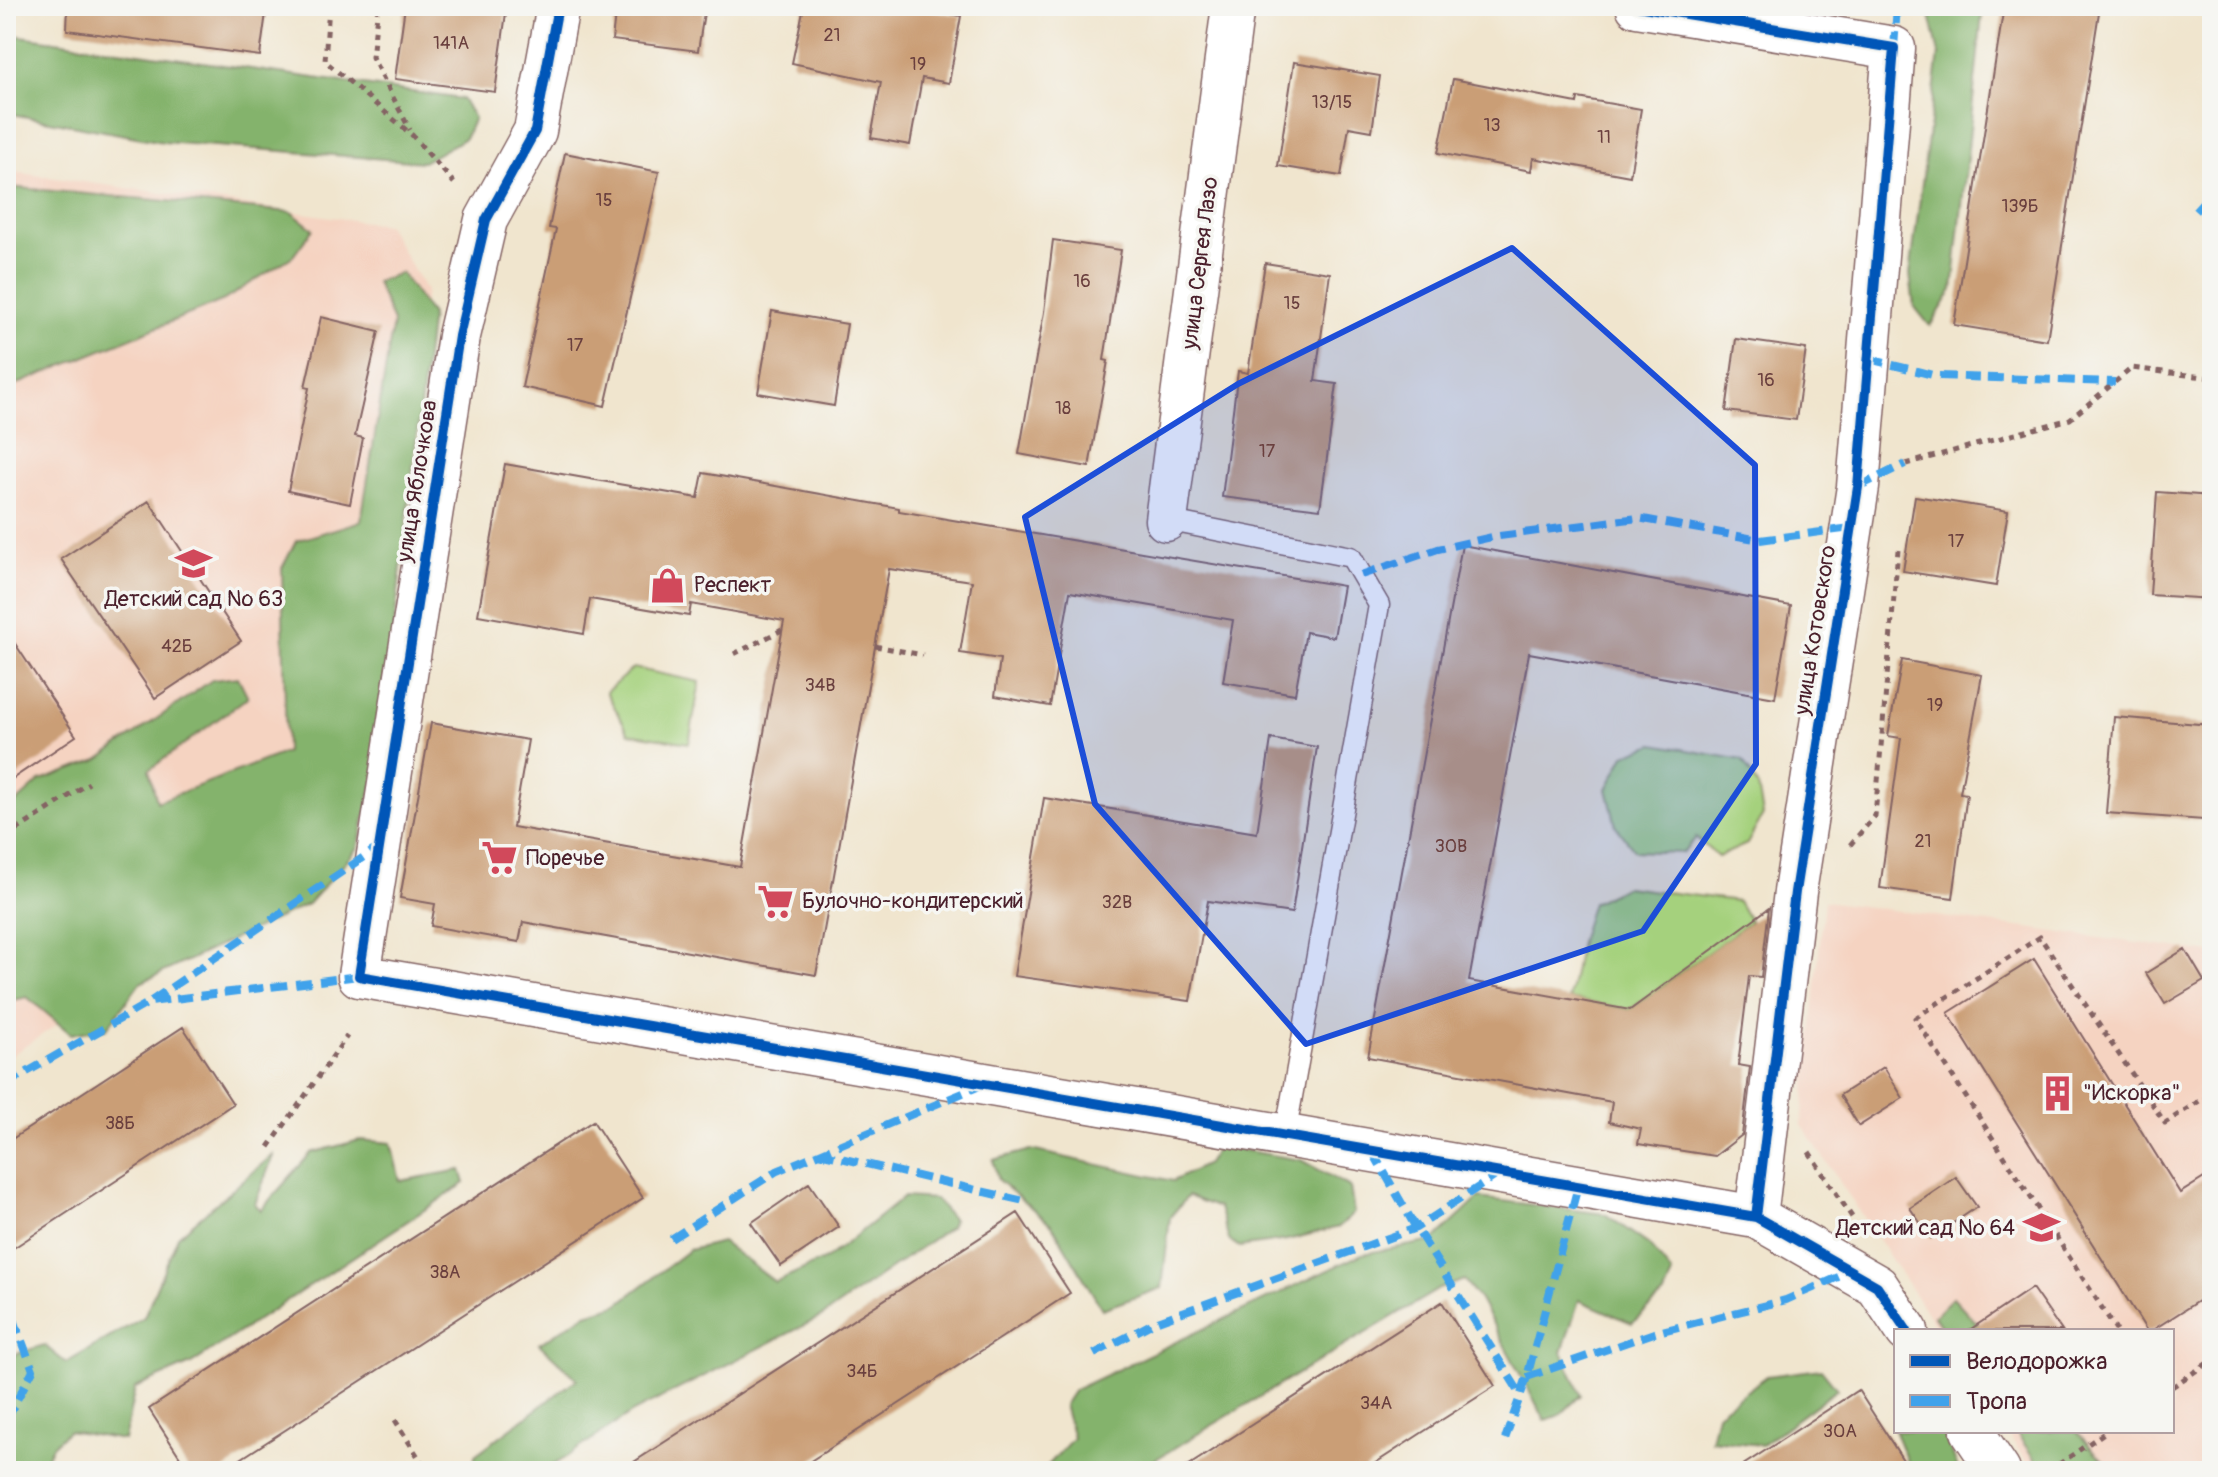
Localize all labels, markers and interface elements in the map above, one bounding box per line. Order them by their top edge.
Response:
house number: 21 [823,24,841,47]
house number: 141А [433,32,469,55]
house number: 19 [910,53,926,76]
house number: 13/15 [1312,91,1352,114]
house number: 13 [1483,114,1501,137]
house number: 11 [1597,126,1611,149]
street label: улица Сергея Лазо [1175,175,1225,352]
house number: 15 [596,189,612,212]
house number: 139Б [2001,195,2039,218]
house number: 16 [1073,270,1091,293]
house number: 15 [1284,292,1300,315]
house number: 17 [567,334,584,357]
house number: 16 [1757,369,1775,392]
house number: 18 [1055,397,1071,420]
street label: улица Яблочкова [390,398,444,565]
house number: 17 [1259,440,1276,463]
house number: 17 [1948,530,1965,553]
street label: улица Котовского [1788,543,1842,718]
school or university icon: Детский сад № 63 [175,544,213,582]
shop icon: Респект [649,566,687,604]
place label: Респект [694,571,771,599]
place label: Детский сад № 63 [104,585,283,613]
house number: 42Б [161,635,193,658]
house number: 34В [805,674,835,697]
house number: 19 [1927,694,1943,717]
house number: 21 [1914,830,1932,853]
house number: 30В [1435,835,1467,858]
supermarket icon: Поречье [481,839,519,877]
place label: Поречье [526,844,604,872]
supermarket icon: Булочно-кондитерский [757,882,795,920]
place label: Булочно-кондитерский [802,887,1024,915]
house number: 32В [1102,891,1132,914]
building icon: "Искорка" [2038,1074,2076,1112]
place label: "Искорка" [2083,1079,2180,1107]
house number: 38Б [105,1112,135,1135]
school or university icon: Детский сад № 64 [2022,1209,2060,1247]
place label: Детский сад № 64 [1835,1214,2015,1242]
house number: 38А [430,1261,461,1284]
legend [1894,1329,2174,1433]
text: Велодорожка [1966,1347,2107,1376]
house number: 34Б [846,1360,878,1383]
text: Тропа [1966,1387,2027,1416]
house number: 34А [1360,1392,1392,1415]
house number: 30А [1823,1420,1857,1443]

